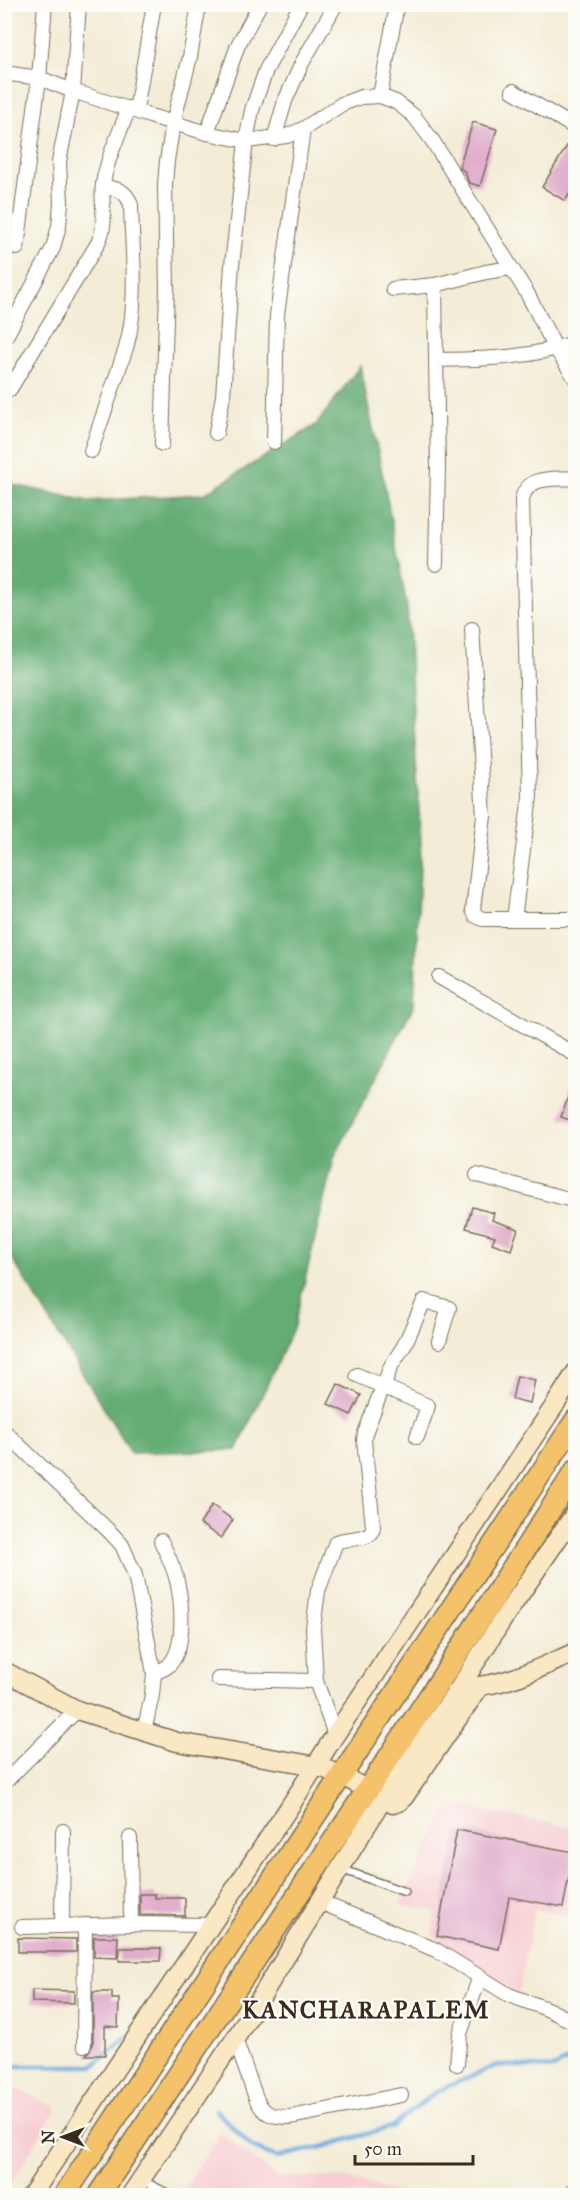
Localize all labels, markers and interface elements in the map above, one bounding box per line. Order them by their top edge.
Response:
district label: KANCHARAPALEM [242,1995,490,2025]
north arrow [33,2107,93,2167]
scale bar [355,2128,474,2166]
text: N [39,2130,58,2144]
text: 50 m [364,2138,402,2160]

